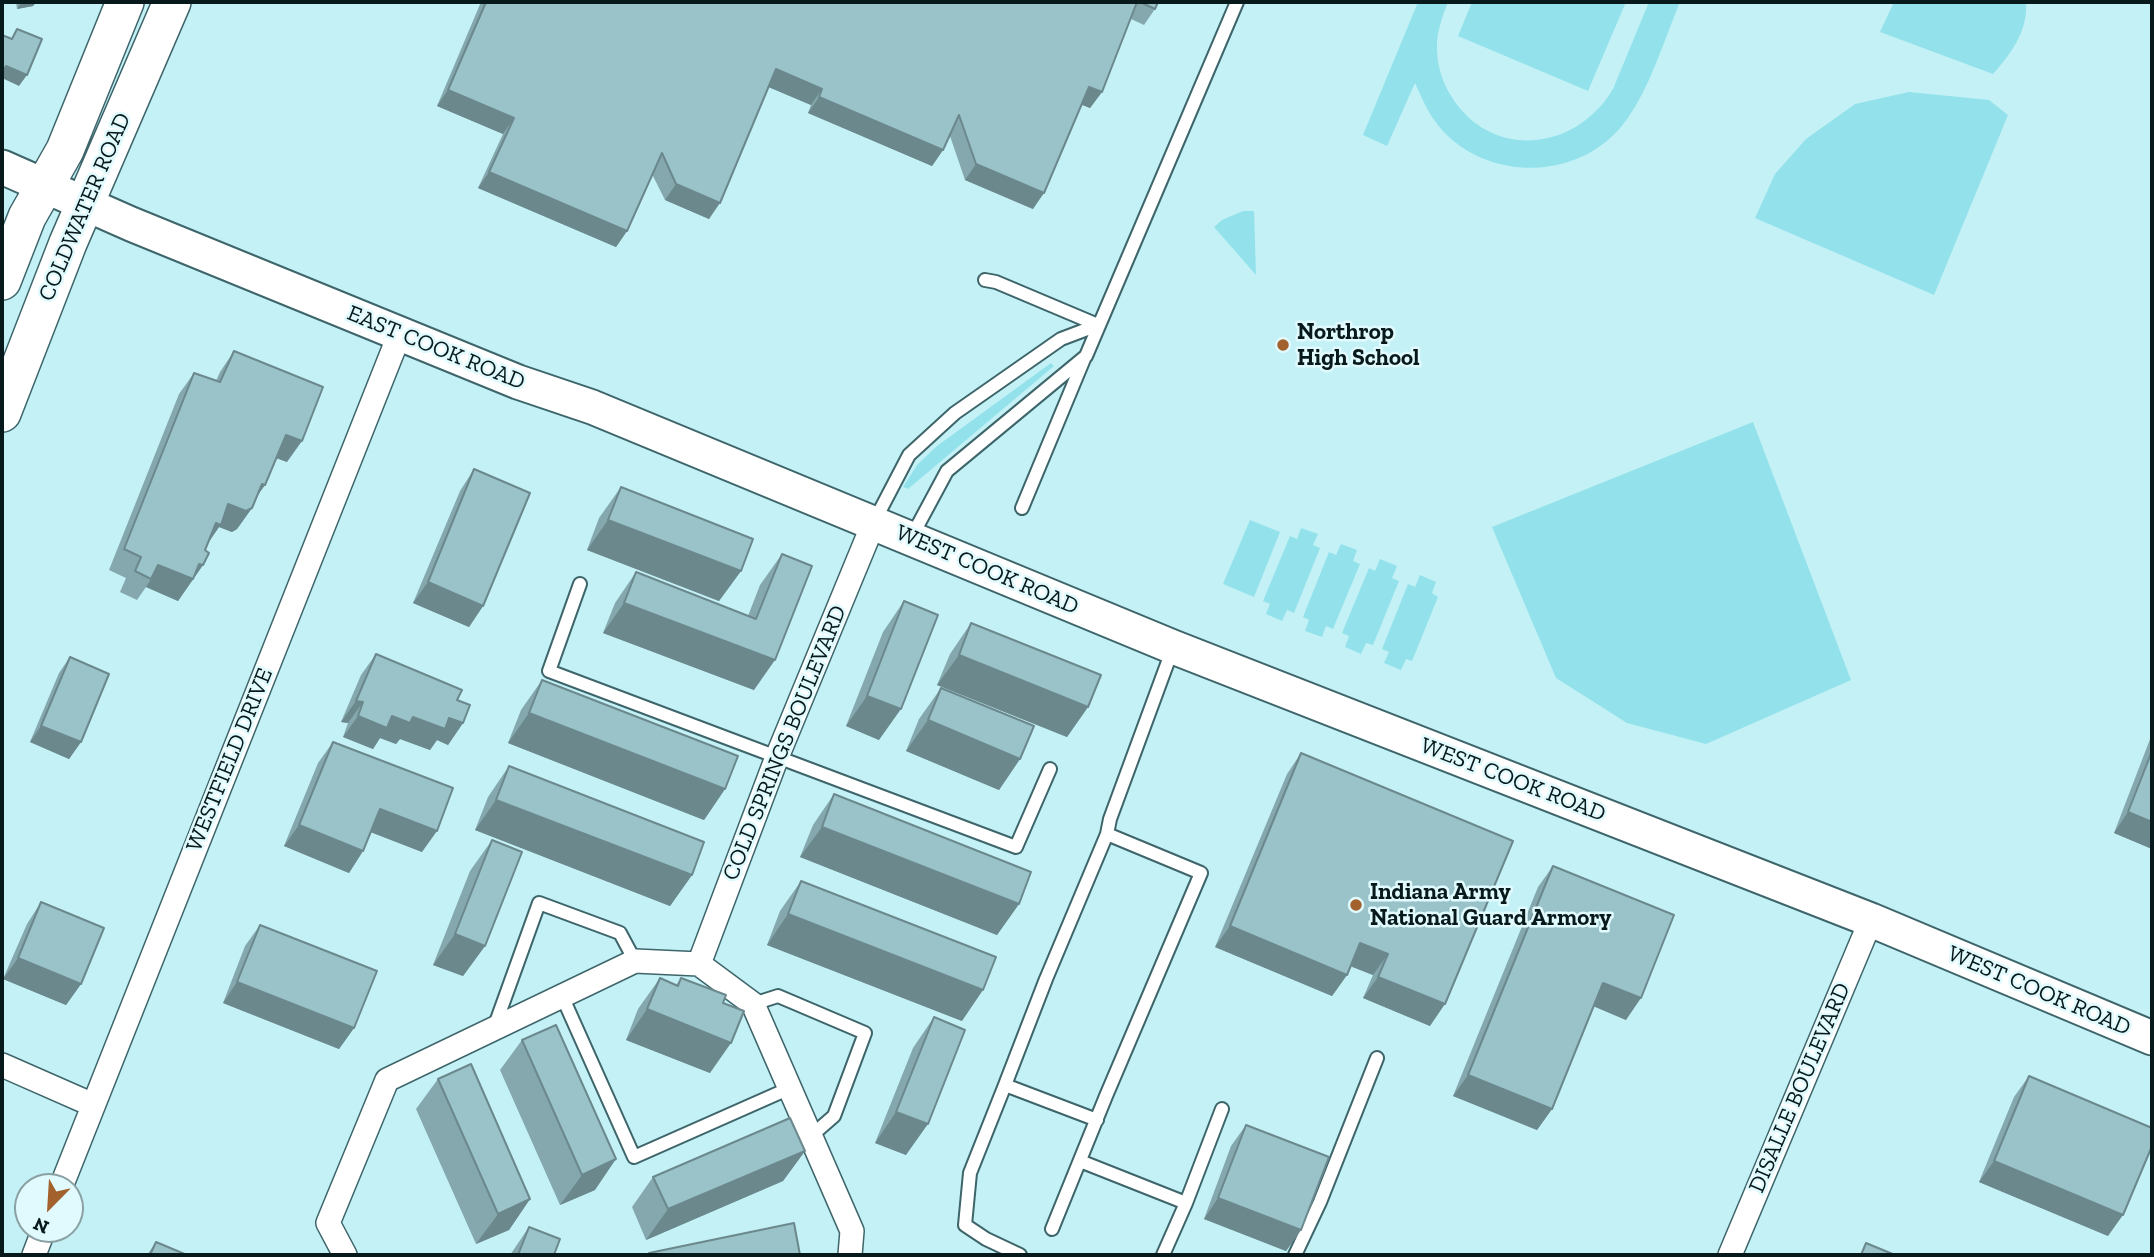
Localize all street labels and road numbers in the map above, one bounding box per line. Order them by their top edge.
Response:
street label: COLDWATER ROAD [33,109,137,305]
street label: EAST COOK ROAD [343,300,529,396]
street label: WEST COOK ROAD [891,519,1083,621]
street label: COLD SPRINGS BOULEVARD [717,602,853,884]
street label: WESTFIELD DRIVE [181,664,279,856]
street label: WEST COOK ROAD [1417,732,1609,828]
street label: WEST COOK ROAD [1943,940,2135,1042]
street label: DISALLE BOULEVARD [1743,979,1857,1197]

